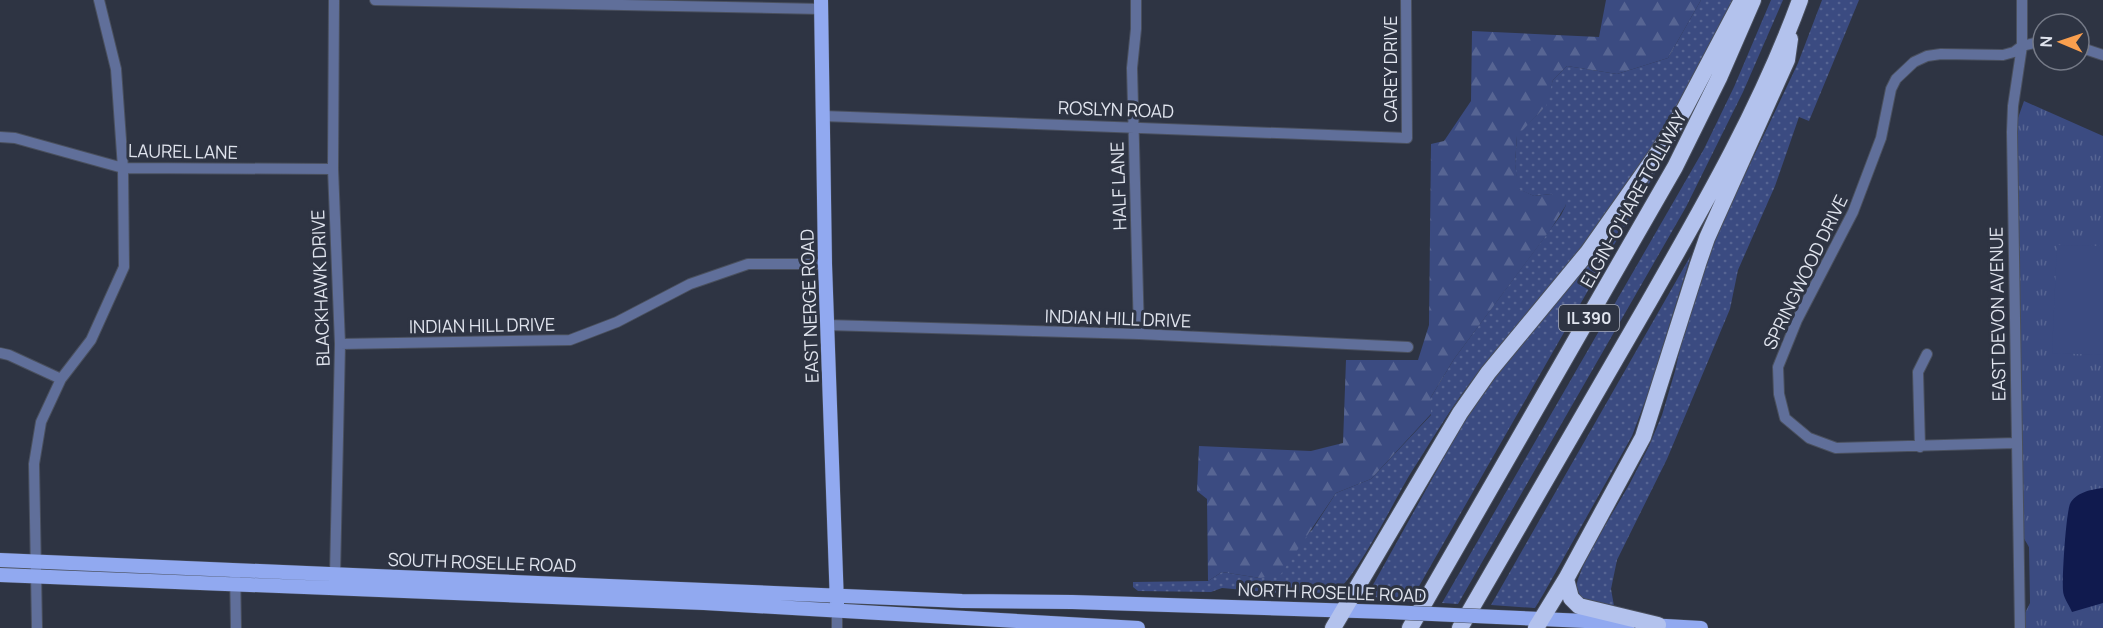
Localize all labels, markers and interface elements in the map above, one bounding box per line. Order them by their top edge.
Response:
north arrow [2031,12,2091,72]
street label: CAREY DRIVE [1378,15,1402,123]
text: N [2035,35,2057,48]
street label: ROSLYN ROAD [1057,95,1175,123]
street label: ELGIN-O'HARE TOLLWAY [1574,106,1692,292]
street label: LAUREL LANE [128,138,238,164]
street label: HALF LANE [1104,141,1132,231]
street label: SPRINGWOOD DRIVE [1757,191,1853,353]
street label: BLACKHAWK DRIVE [305,209,335,367]
street label: EAST DEVON AVENUE [1983,227,2011,401]
street label: EAST NERGE ROAD [794,229,824,383]
street label: INDIAN HILL DRIVE [1044,303,1192,333]
road number: IL 390 [1559,305,1619,331]
street label: INDIAN HILL DRIVE [409,312,555,338]
street label: SOUTH ROSELLE ROAD [387,547,577,577]
street label: NORTH ROSELLE ROAD [1237,577,1427,607]

